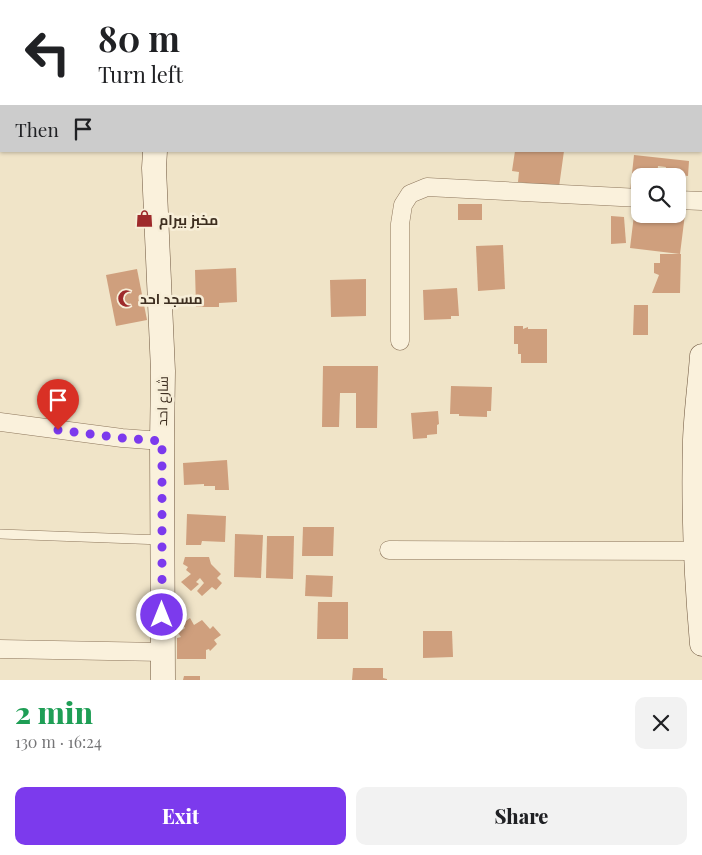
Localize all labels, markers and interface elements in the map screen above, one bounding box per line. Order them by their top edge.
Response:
text: 80 m [98,14,180,61]
icon: left [15,20,80,85]
text: Turn left [98,59,183,89]
icon: arrive [69,115,97,143]
text: Then [15,116,59,142]
map controls [631,168,686,223]
button: search [631,168,686,223]
shop icon: مخبز بيرام [135,209,155,229]
place label: مخبز بيرام [159,210,218,230]
mosque icon: مسجد احد [116,288,136,308]
place label: مسجد احد [140,289,202,308]
street label: شارع احد [152,376,172,426]
pin [37,379,79,430]
icon: arrive [44,386,72,414]
position arrow [135,588,187,640]
text: 2 min [15,692,93,732]
button: close [635,697,687,749]
text: 130 m · 16:24 [15,731,102,752]
button: Exit [15,787,346,845]
button: Share [356,787,687,845]

